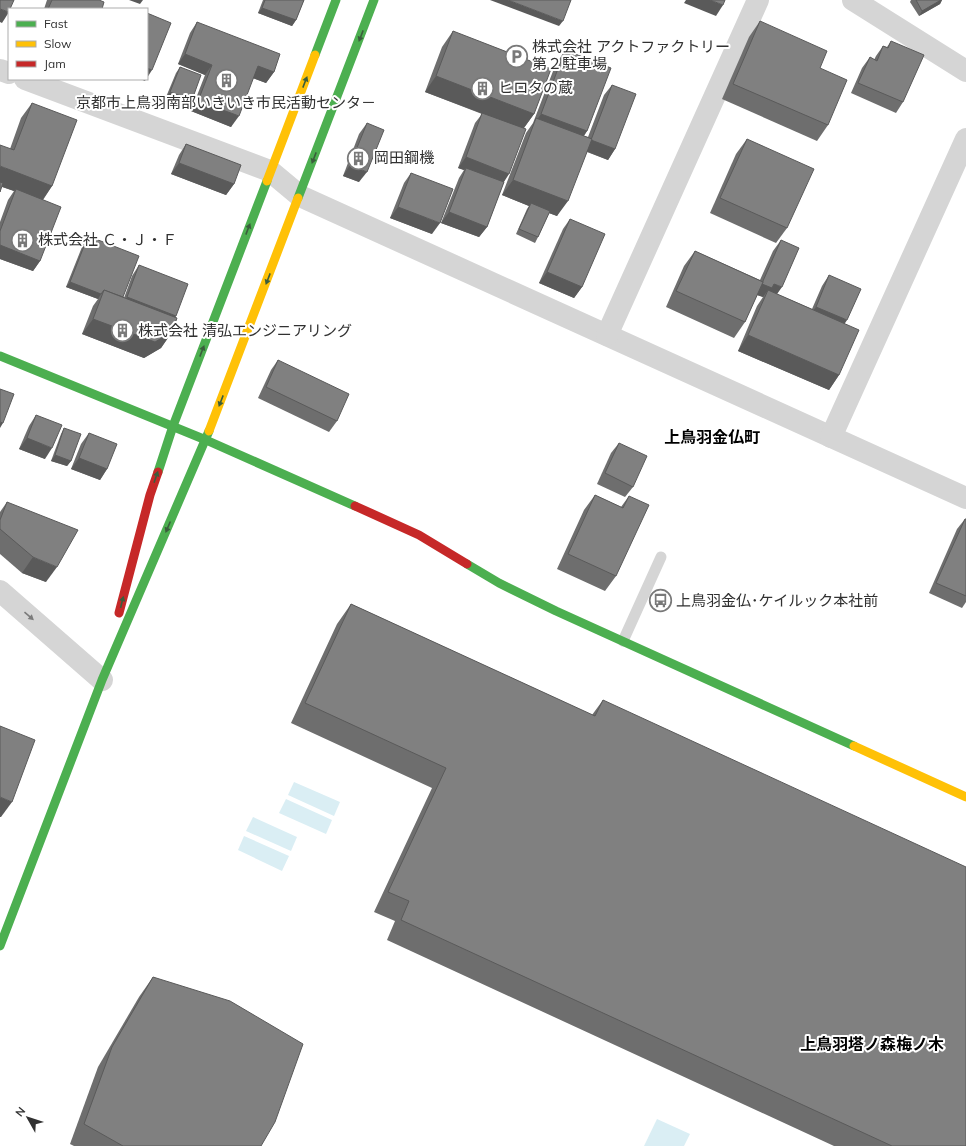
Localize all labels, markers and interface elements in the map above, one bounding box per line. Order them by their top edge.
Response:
legend [8,8,148,80]
text: Fast [44,16,68,31]
one-way arrow [357,31,363,43]
text: Slow [44,36,72,51]
place label: 株式会社 アクトファクトリー 第２駐車場 [532,37,730,73]
parking icon: 株式会社 アクトファクトリー 第２駐車場 [503,43,529,69]
text: Jam [44,56,66,71]
building icon: 京都市上鳥羽南部いきいき市民活動センタ－ [213,67,239,93]
one-way arrow [302,75,308,87]
building icon: ヒロタの蔵 [469,75,495,101]
place label: ヒロタの蔵 [498,78,573,97]
place label: 京都市上鳥羽南部いきいき市民活動センタ－ [76,93,376,112]
building icon: 岡田鋼機 [346,145,372,171]
place label: 岡田鋼機 [374,148,434,167]
one-way arrow [311,152,317,164]
one-way arrow [246,223,252,235]
building icon: 株式会社 Ｃ・Ｊ・Ｆ [9,227,35,253]
place label: 株式会社 Ｃ・Ｊ・Ｆ [38,230,177,249]
one-way arrow [264,274,270,286]
building icon: 株式会社 清弘エンジニアリング [109,318,135,344]
place label: 株式会社 清弘エンジニアリング [138,321,352,340]
one-way arrow [199,344,205,356]
one-way arrow [217,395,223,407]
district label: 上鳥羽金仏町 [664,427,760,447]
one-way arrow [153,470,159,482]
one-way arrow [165,521,171,533]
bus stop icon: 上鳥羽金仏･ケイルック本社前 [647,588,673,614]
place label: 上鳥羽金仏･ケイルック本社前 [676,591,878,610]
one-way arrow [119,596,125,608]
one-way arrow [24,612,34,621]
district label: 上鳥羽塔ノ森梅ノ木 [800,1034,944,1054]
north arrow [8,1098,48,1138]
text: N [12,1104,28,1119]

